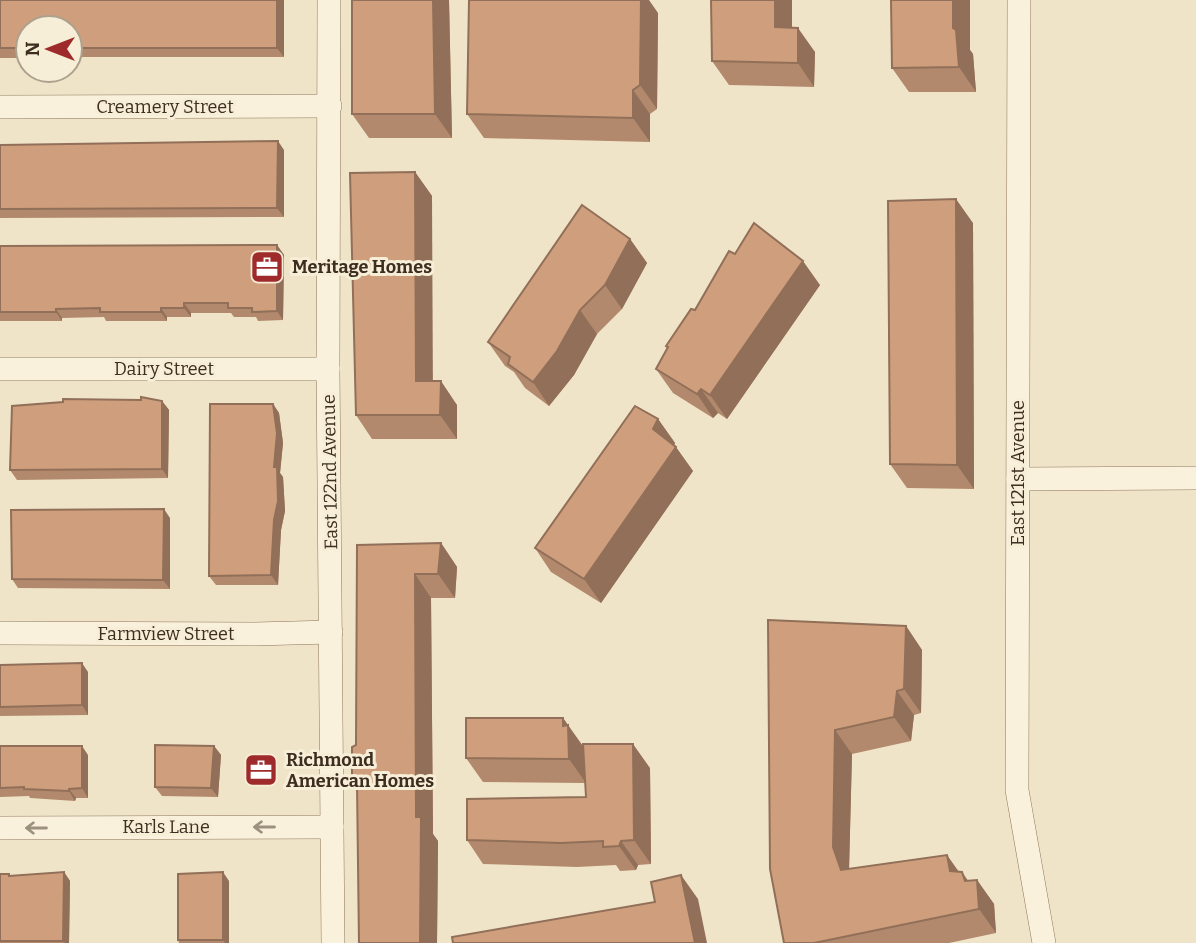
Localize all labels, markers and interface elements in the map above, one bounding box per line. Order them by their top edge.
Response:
north arrow [14,14,84,84]
text: N [21,41,44,56]
street label: Creamery Street [96,96,234,118]
office icon: Meritage Homes [248,248,286,286]
place label: Meritage Homes [292,256,432,278]
street label: Dairy Street [114,358,214,380]
street label: East 122nd Avenue [318,394,342,550]
street label: East 121st Avenue [1007,400,1029,546]
street label: Farmview Street [98,623,235,645]
place label: Richmond American Homes [286,749,434,792]
office icon: Richmond American Homes [242,751,280,789]
street label: Karls Lane [122,816,210,838]
one-way arrow [252,820,275,834]
one-way arrow [25,821,48,835]

